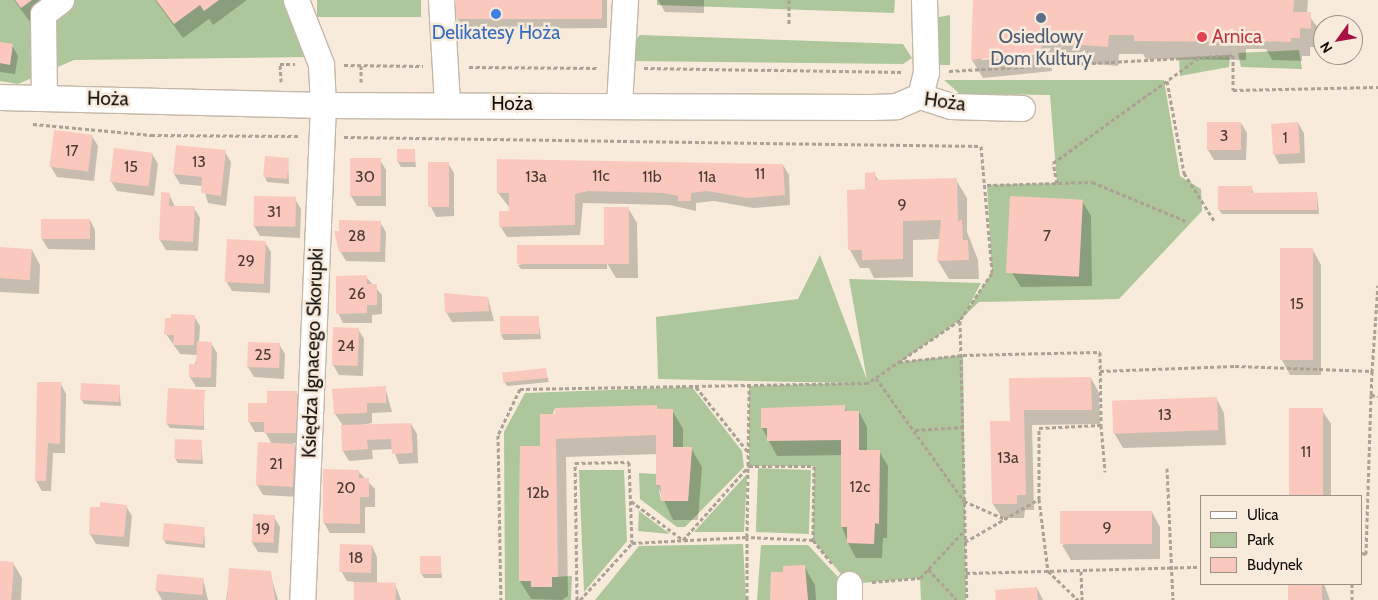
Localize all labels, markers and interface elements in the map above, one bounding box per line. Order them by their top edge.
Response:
marker: Delikatesy Hoża [490,8,502,20]
marker: Osiedlowy Dom Kultury [1035,12,1047,24]
north arrow [1313,15,1363,65]
place label: Delikatesy Hoża [432,22,560,44]
place label: Osiedlowy Dom Kultury [990,26,1092,70]
place label: Arnica [1212,26,1262,48]
marker: Arnica [1196,31,1208,43]
text: N [1316,38,1336,56]
street label: Hoża [87,87,129,111]
street label: Hoża [923,88,967,116]
street label: Hoża [491,93,533,115]
house number: 3 [1220,126,1228,146]
house number: 1 [1282,128,1288,148]
house number: 17 [65,141,79,161]
house number: 13 [192,152,206,172]
house number: 15 [124,157,138,177]
house number: 11 [755,164,765,184]
house number: 11c [592,166,610,186]
house number: 30 [355,167,375,187]
house number: 13a [525,167,547,187]
house number: 11b [642,167,662,187]
house number: 11a [698,167,716,187]
house number: 9 [897,195,907,215]
house number: 31 [267,202,281,222]
house number: 28 [348,226,366,246]
house number: 7 [1043,226,1051,246]
street label: Księdza Ignacego Skorupki [298,248,328,458]
house number: 29 [237,251,255,271]
house number: 26 [348,284,366,304]
house number: 15 [1290,294,1304,314]
house number: 24 [337,336,355,356]
house number: 25 [254,345,272,365]
house number: 13 [1158,405,1172,425]
house number: 11 [1301,442,1311,462]
house number: 13a [997,448,1019,468]
house number: 21 [269,454,283,474]
house number: 12c [850,477,870,497]
house number: 20 [336,478,356,498]
house number: 12b [527,483,549,503]
legend [1200,495,1363,585]
text: Ulica [1247,506,1278,524]
house number: 9 [1102,518,1112,538]
house number: 19 [256,519,270,539]
text: Park [1247,531,1274,549]
house number: 18 [349,548,363,568]
text: Budynek [1247,556,1302,574]

